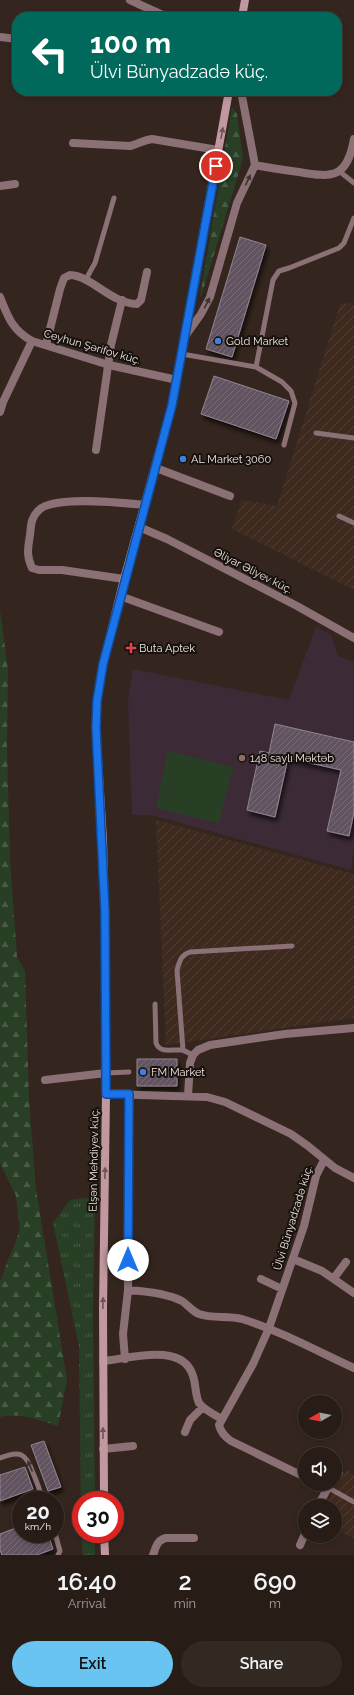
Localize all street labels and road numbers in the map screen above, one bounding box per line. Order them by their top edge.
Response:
street label: Ceyhun Şərifov küç. [42,327,142,367]
street label: Əliyar Əliyev küç. [212,546,294,596]
street label: Elşən Mehdiyev küç. [87,1108,101,1212]
street label: Ülvi Bünyadzadə küç. [271,1164,315,1272]

